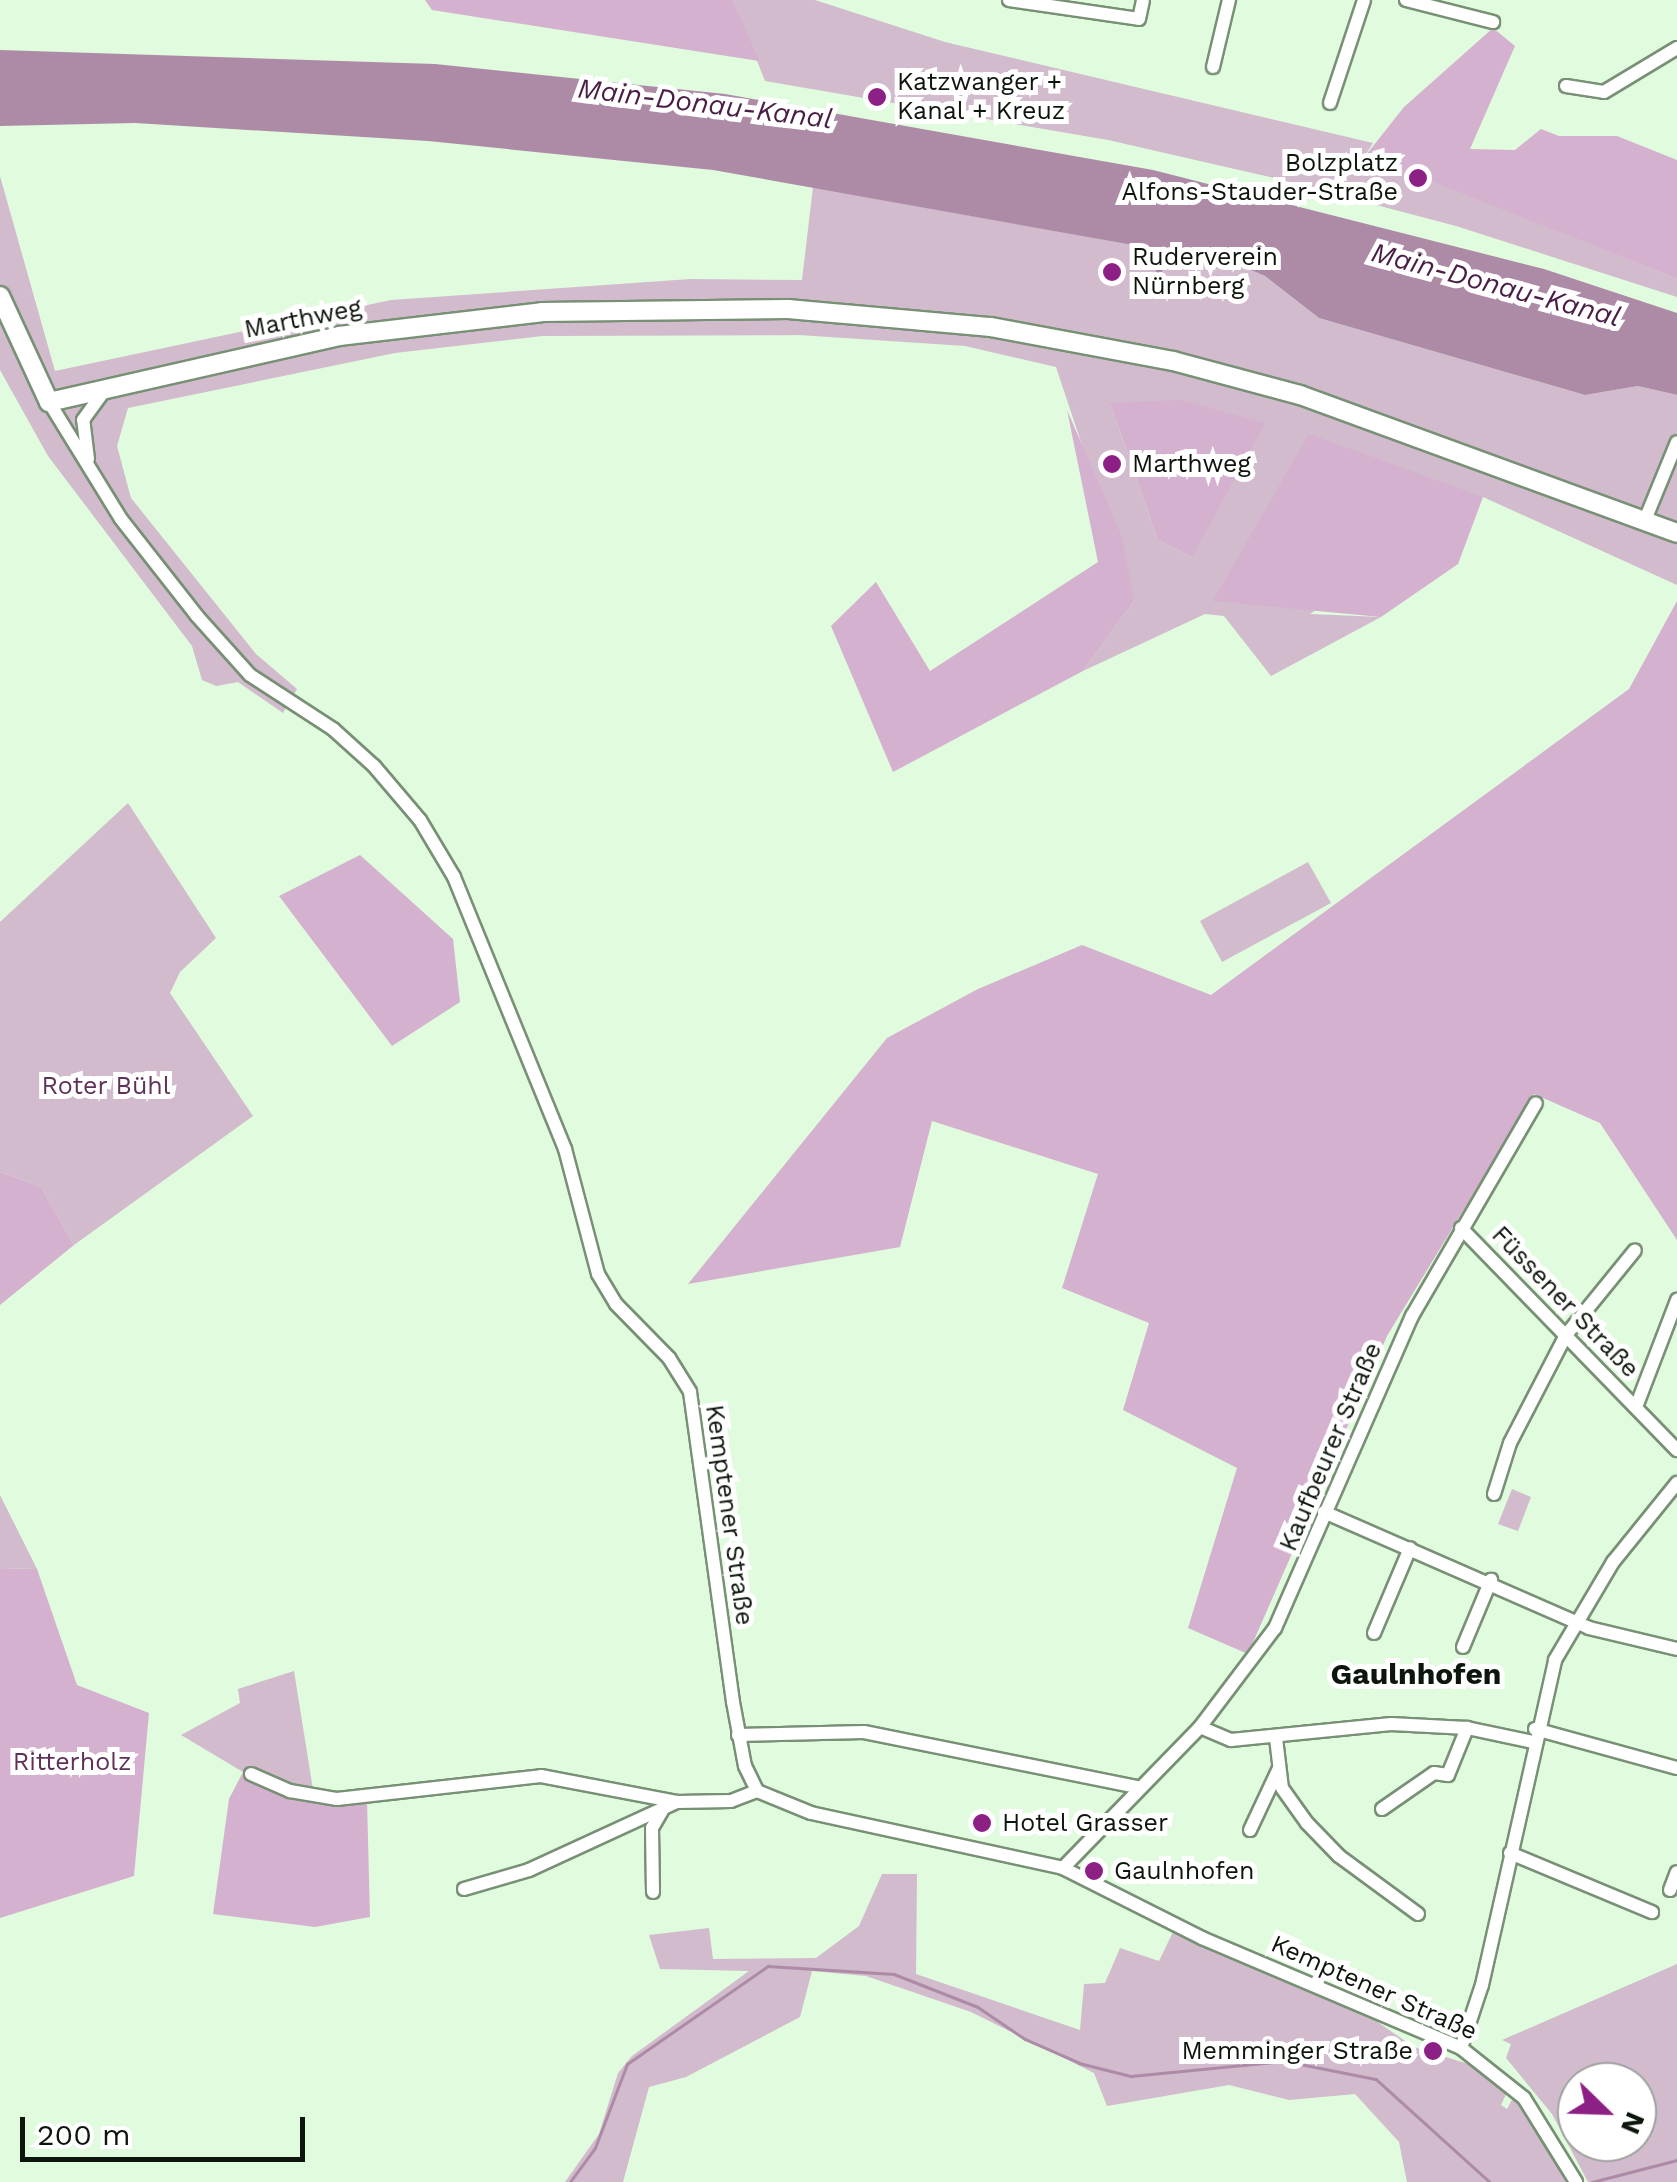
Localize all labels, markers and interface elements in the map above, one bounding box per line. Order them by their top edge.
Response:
place label: Katzwanger + Kanal + Kreuz [897,68,1066,127]
water label: Main-Donau-Kanal [576,72,834,136]
marker: Katzwanger + Kanal + Kreuz [866,86,888,108]
place label: Bolzplatz Alfons-Stauder-Straße [1122,149,1398,208]
marker: Bolzplatz Alfons-Stauder-Straße [1407,167,1429,189]
water label: Main-Donau-Kanal [1368,236,1624,334]
place label: Ruderverein Nürnberg [1132,243,1278,302]
marker: Ruderverein Nürnberg [1101,261,1123,283]
street label: Marthweg [242,293,364,345]
place label: Marthweg [1132,449,1251,479]
marker: Marthweg [1101,453,1123,475]
park label: Roter Bühl [41,1071,171,1101]
street label: Füssener Straße [1485,1220,1645,1384]
street label: Kaufbeurer Straße [1273,1338,1389,1556]
street label: Kemptener Straße [699,1403,759,1627]
district label: Gaulnhofen [1331,1656,1501,1692]
park label: Ritterholz [13,1747,131,1777]
place label: Hotel Grasser [1002,1808,1169,1838]
marker: Hotel Grasser [971,1812,993,1834]
place label: Gaulnhofen [1114,1856,1254,1886]
marker: Gaulnhofen [1083,1860,1105,1882]
street label: Kemptener Straße [1266,1929,1482,2047]
place label: Memminger Straße [1181,2036,1413,2066]
marker: Memminger Straße [1422,2040,1444,2062]
north arrow [1557,2062,1657,2162]
scale bar [25,2097,310,2159]
text: N [1614,2107,1652,2139]
text: 200 m [37,2117,131,2152]

